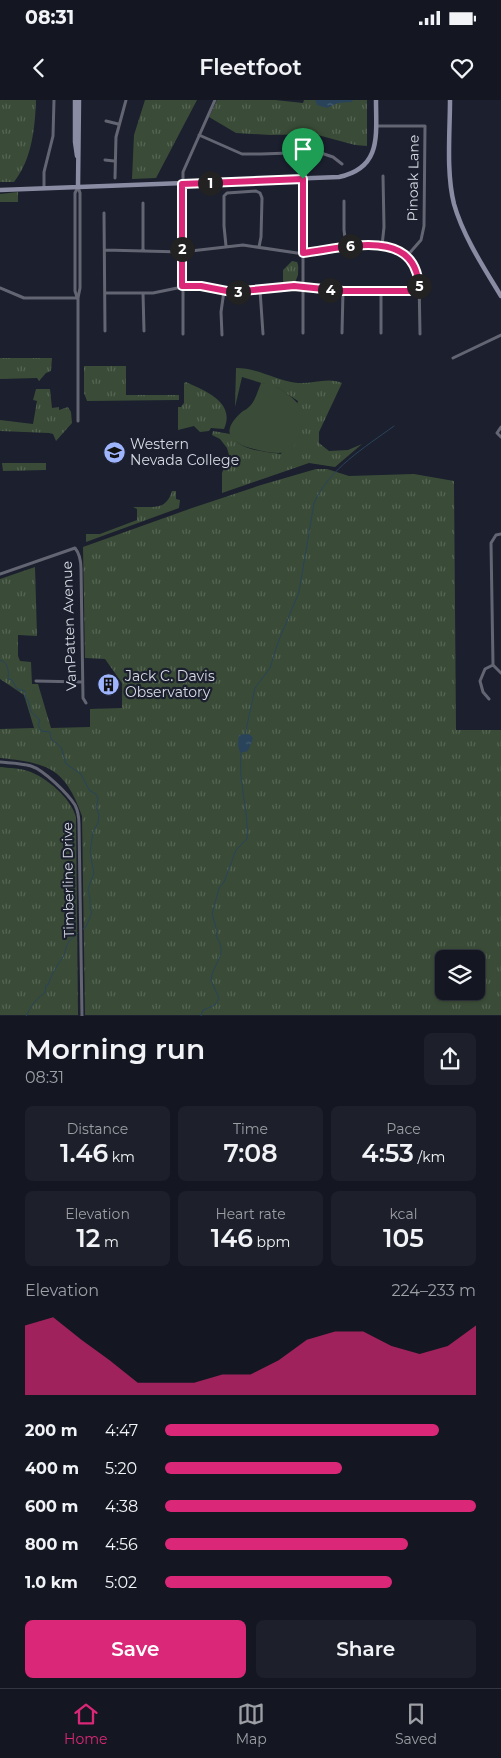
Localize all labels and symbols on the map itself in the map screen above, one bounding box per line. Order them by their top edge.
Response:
pin [282,128,324,179]
street label: Pinoak Lane [403,134,423,222]
pin: 1 [198,170,222,196]
pin: 6 [338,234,362,258]
pin: 2 [170,236,194,262]
pin: 5 [406,274,432,298]
pin: 4 [318,278,342,302]
pin: 3 [226,280,250,304]
place label: Western Nevada College [130,435,239,469]
school or university icon: Western Nevada College [102,440,126,464]
street label: VanPatten Avenue [58,561,80,691]
place label: Jack C. Davis Observatory [124,667,215,701]
building icon: Jack C. Davis Observatory [97,672,121,696]
street label: Timberline Drive [58,822,78,938]

